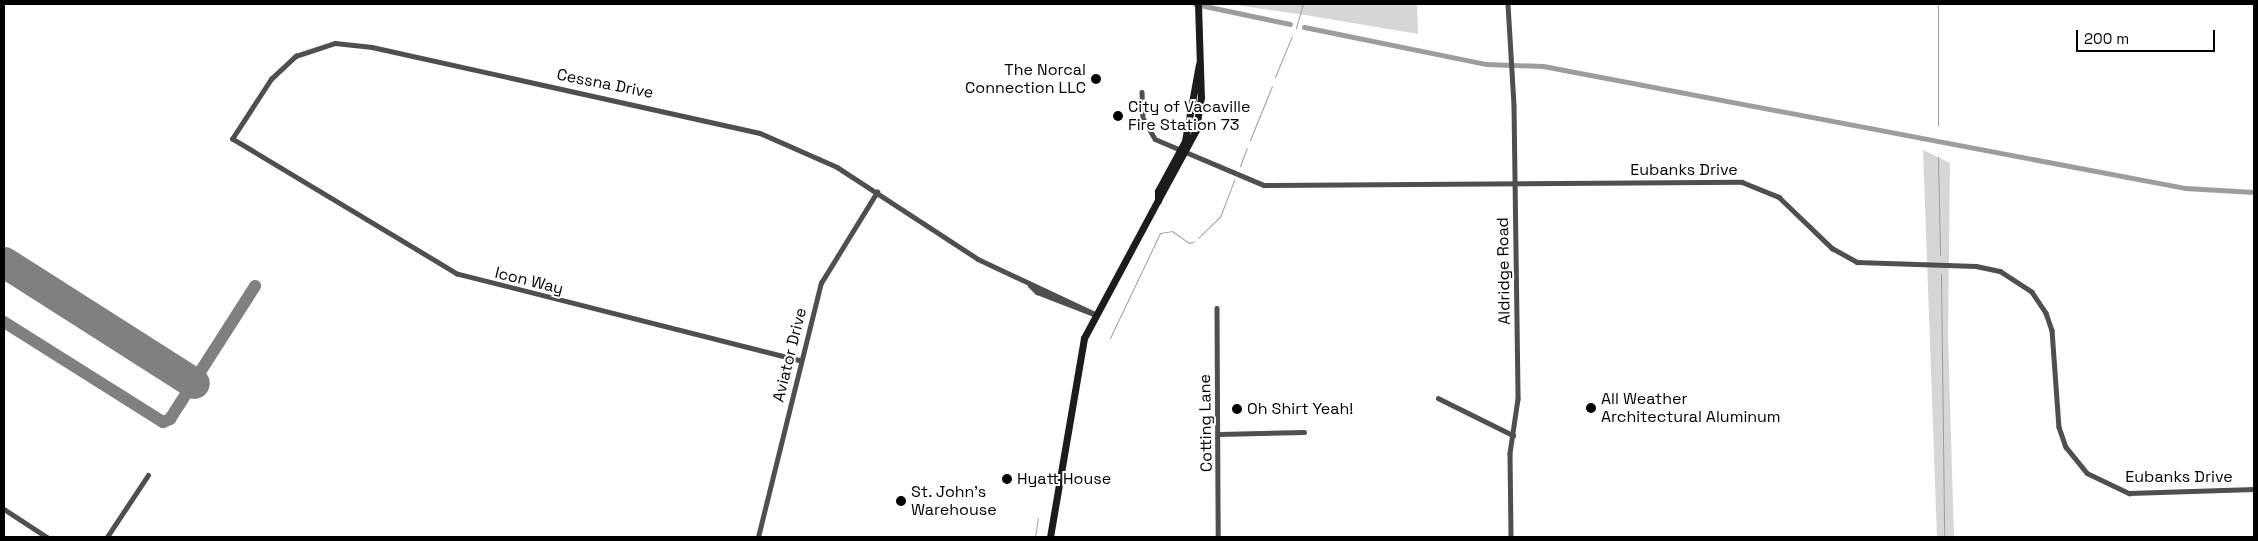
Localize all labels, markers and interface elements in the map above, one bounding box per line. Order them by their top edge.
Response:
scale bar [2078,20,2217,52]
text: 200 m [2084,29,2129,48]
place label: The Norcal Connection LLC [965,60,1086,98]
street label: Cessna Drive [555,65,655,103]
marker: The Norcal Connection LLC [1090,73,1102,85]
place label: City of Vacaville Fire Station 73 [1128,97,1251,135]
marker: City of Vacaville Fire Station 73 [1112,110,1124,122]
street label: Eubanks Drive [1630,160,1738,180]
street label: Aldridge Road [1493,217,1515,325]
street label: Icon Way [493,263,565,299]
street label: Aviator Drive [769,306,811,404]
street label: Cotting Lane [1196,374,1216,472]
place label: All Weather Architectural Aluminum [1601,389,1781,427]
place label: Oh Shirt Yeah! [1247,399,1354,419]
marker: All Weather Architectural Aluminum [1585,402,1597,414]
marker: Oh Shirt Yeah! [1231,403,1243,415]
street label: Eubanks Drive [2125,467,2233,487]
place label: Hyatt House [1017,469,1111,489]
marker: Hyatt House [1001,473,1013,485]
place label: St. John's Warehouse [911,482,997,520]
marker: St. John's Warehouse [895,495,907,507]

